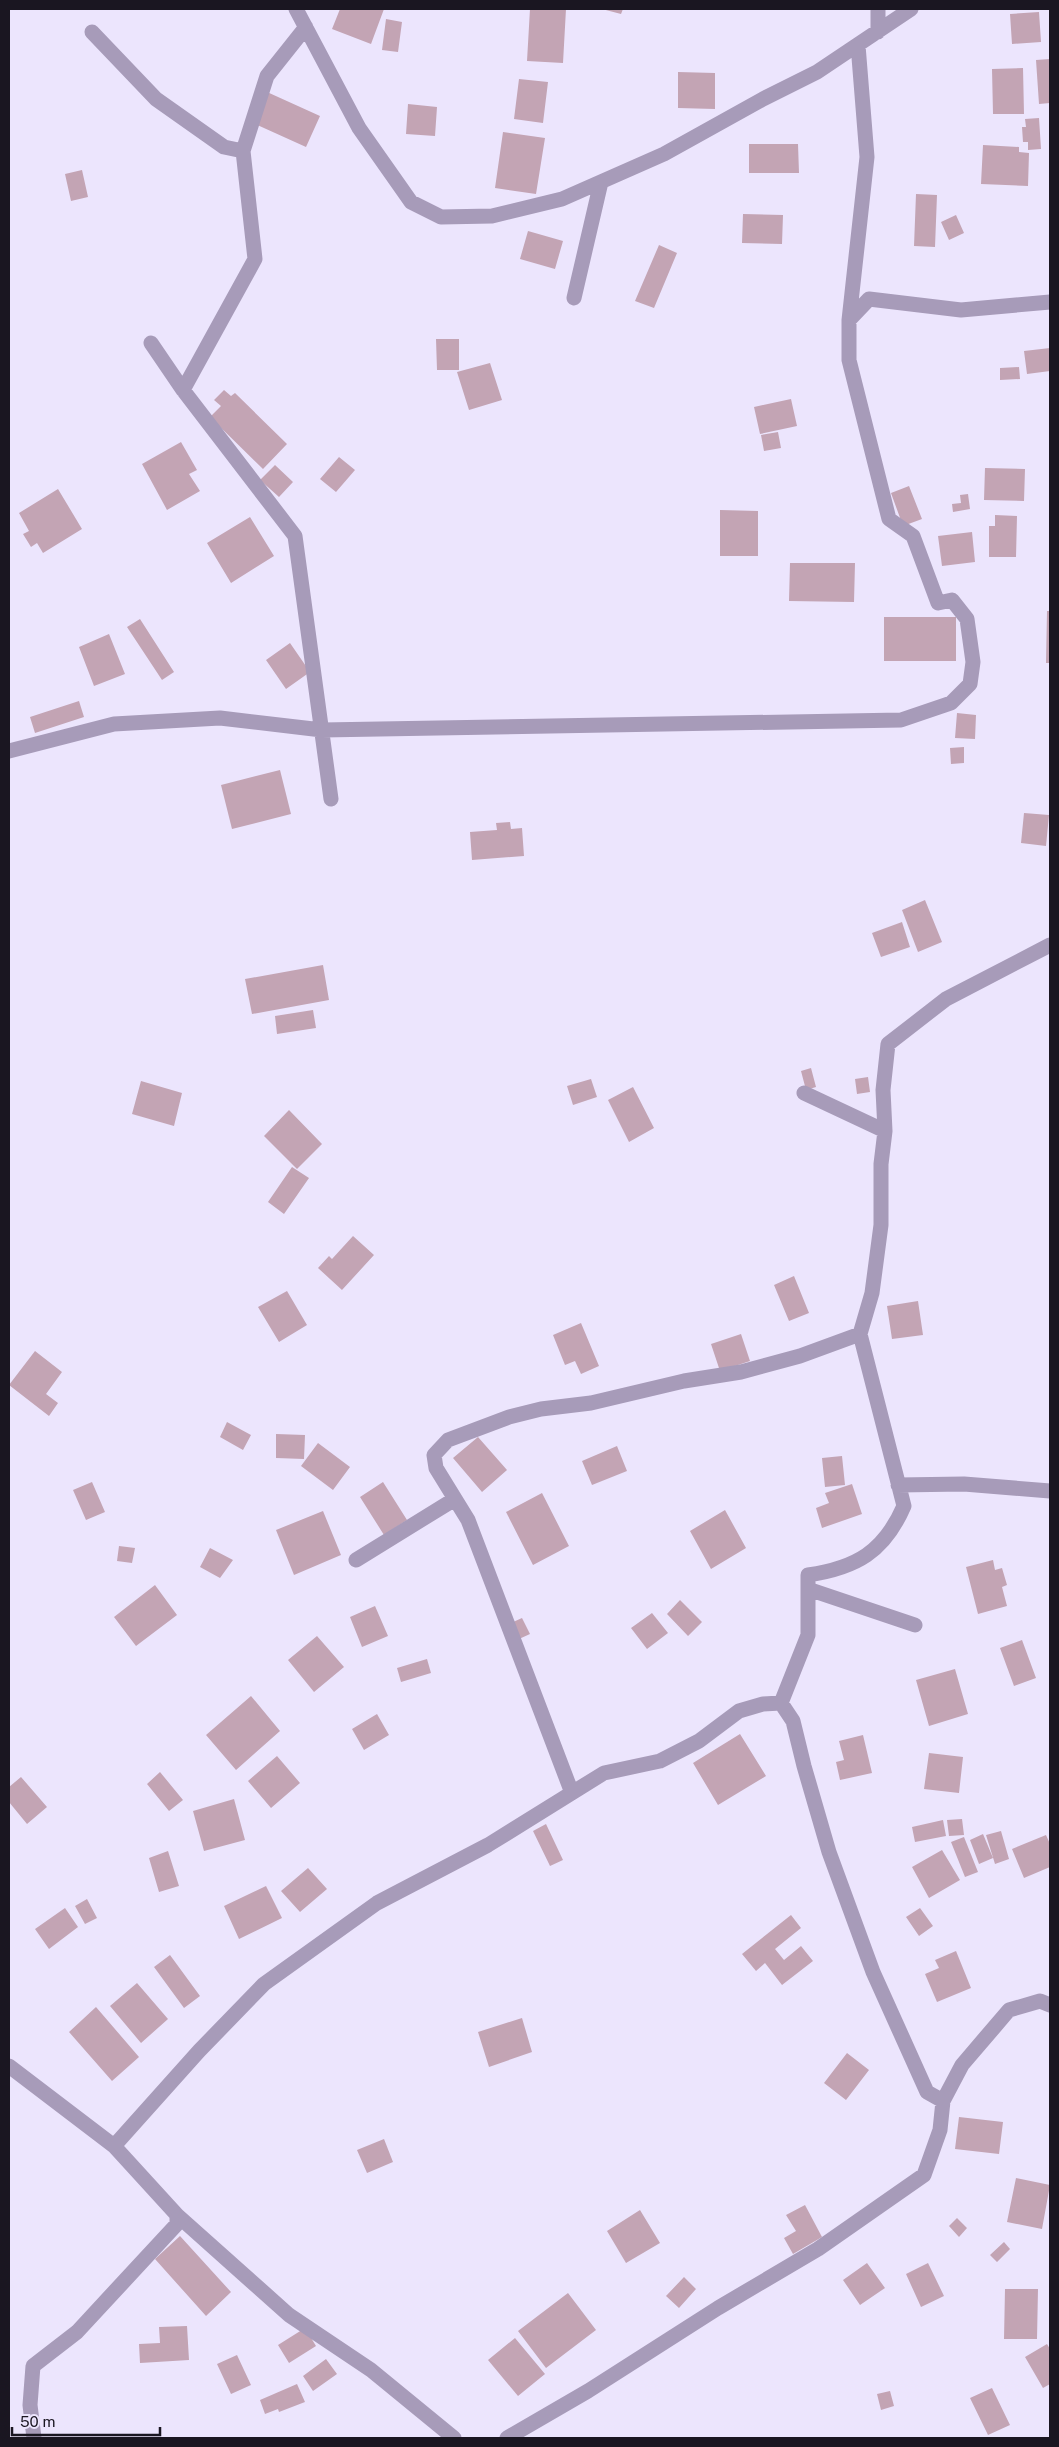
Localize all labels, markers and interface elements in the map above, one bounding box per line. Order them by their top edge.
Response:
scale bar [12,2404,160,2436]
text: 50 m [20,2413,55,2430]

